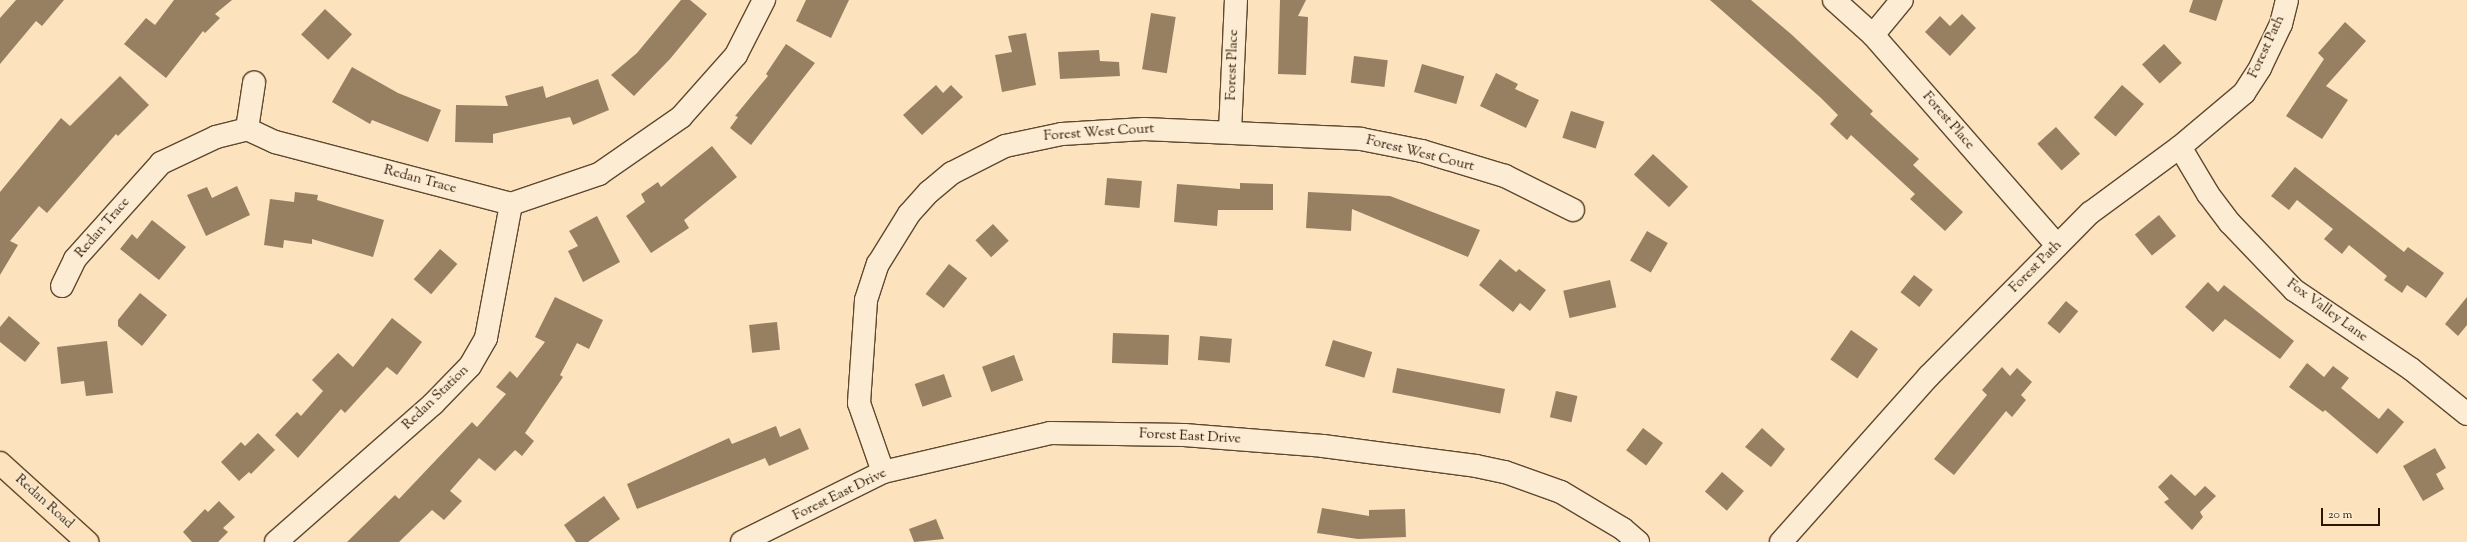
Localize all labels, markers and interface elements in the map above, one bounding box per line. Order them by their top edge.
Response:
street label: Forest Path [2245,13,2289,81]
street label: Forest Place [1223,29,1243,101]
street label: Forest Place [1918,89,1978,153]
street label: Forest West Court [1043,121,1155,145]
street label: Forest West Court [1364,132,1476,176]
street label: Redan Trace [382,162,458,198]
street label: Redan Trace [72,194,134,262]
street label: Forest Path [2006,237,2066,297]
street label: Fox Valley Lane [2283,276,2371,346]
street label: Redan Station [399,362,473,434]
street label: Forest East Drive [1139,426,1241,448]
street label: Forest East Drive [790,465,890,525]
street label: Redan Road [11,471,77,533]
scale bar [2323,500,2382,526]
text: 20 m [2328,506,2352,524]

